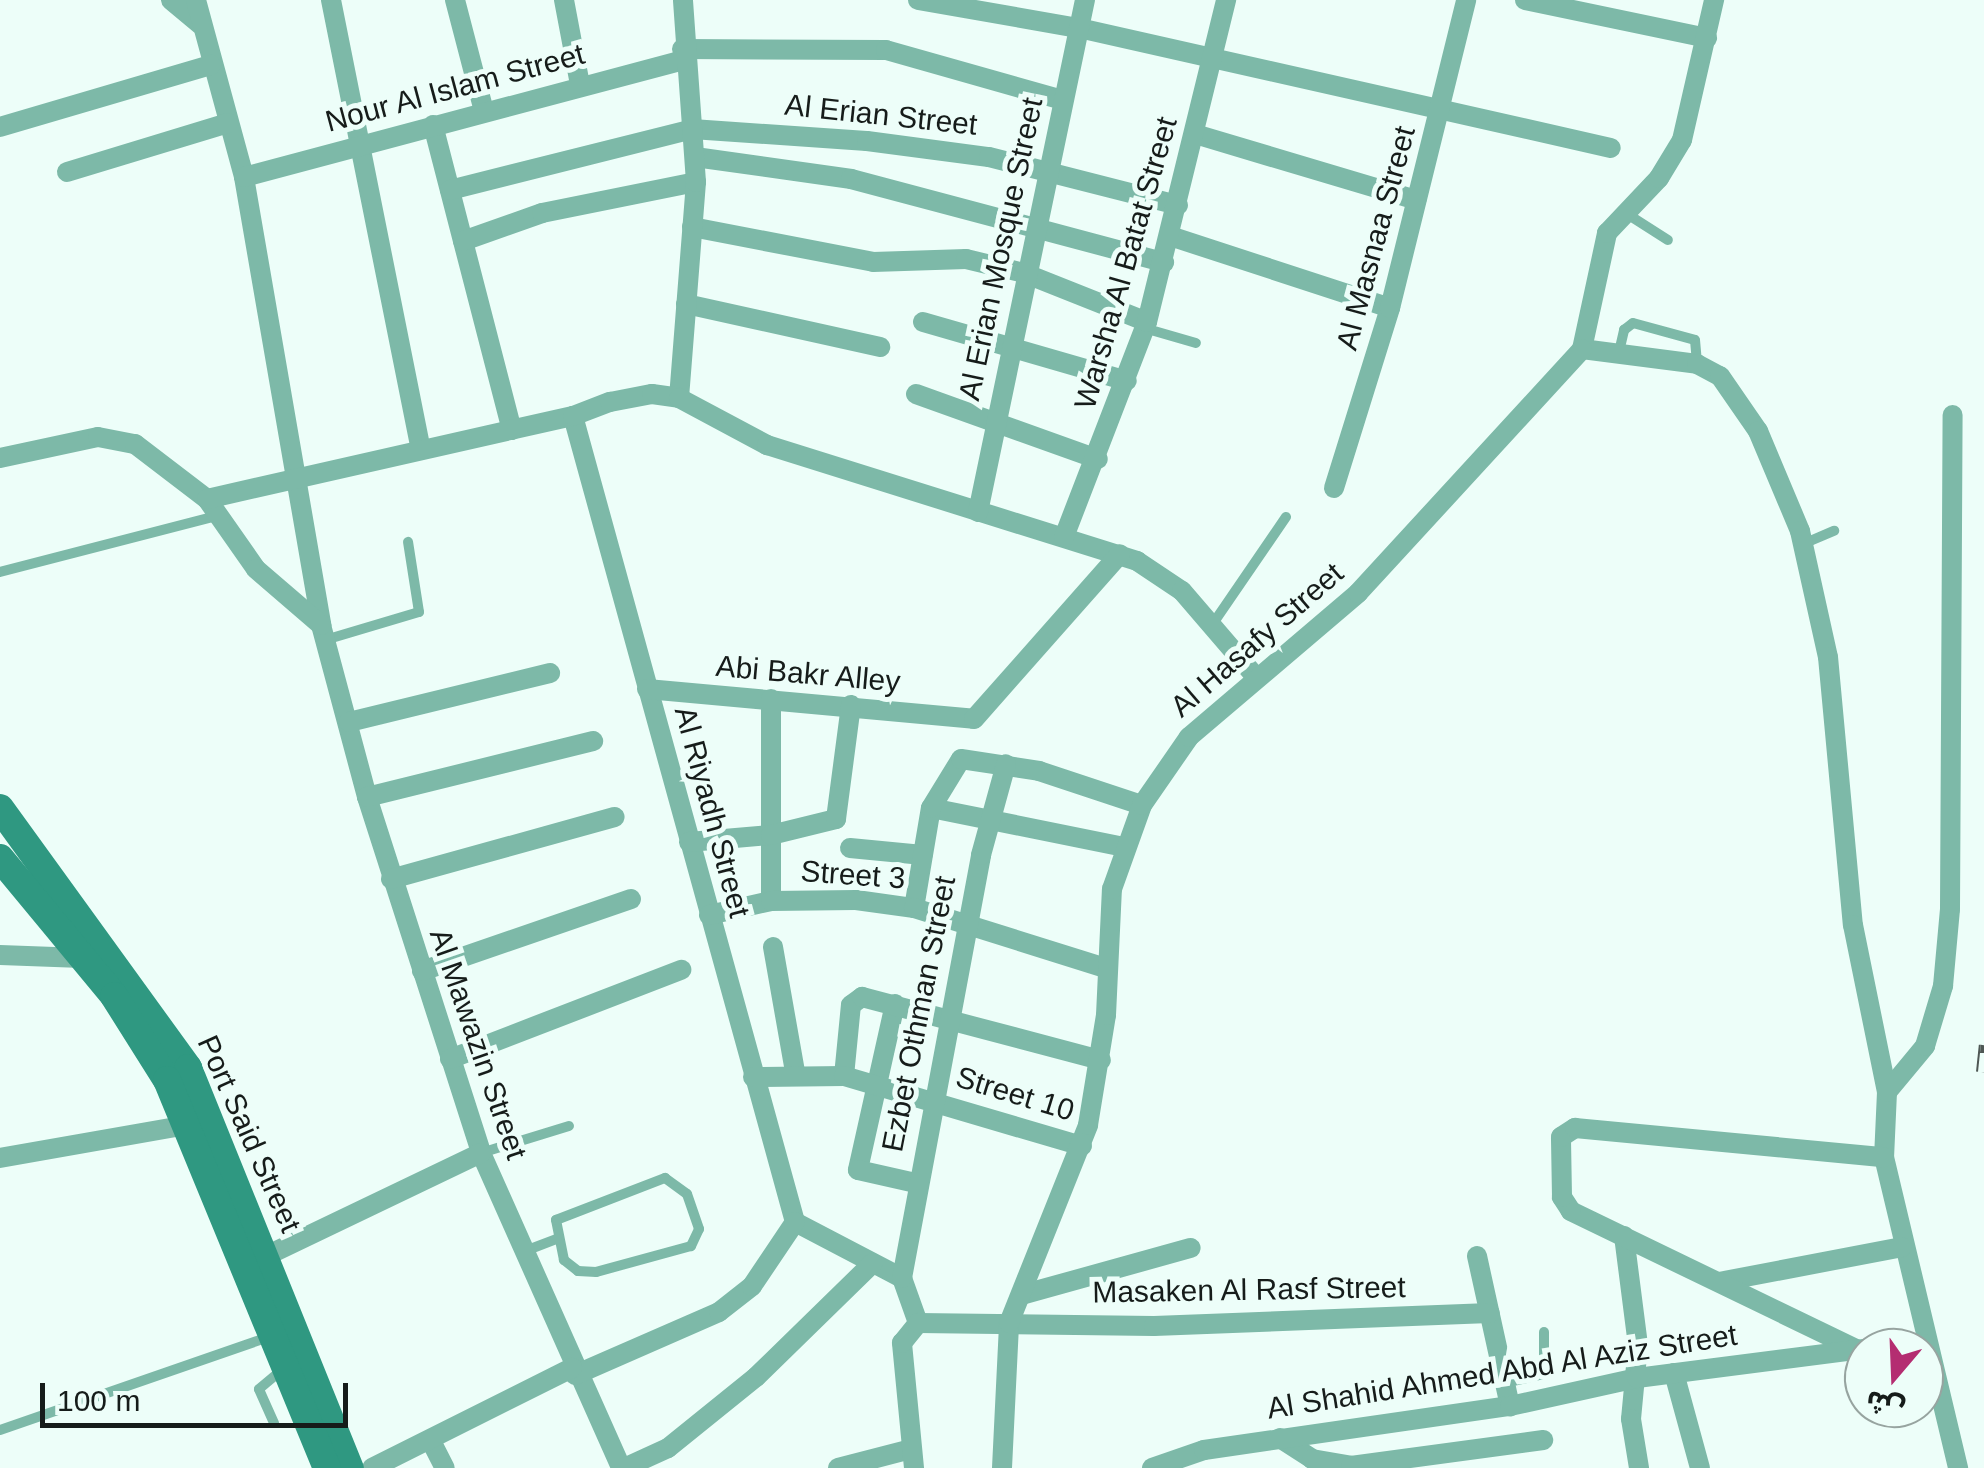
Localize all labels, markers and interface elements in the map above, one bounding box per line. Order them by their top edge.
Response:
street label: Nour Al Islam Street [321,36,589,140]
street label: Al Erian Street [783,87,979,143]
street label: Al Erian Mosque Street [951,94,1051,404]
street label: Warsha Al Batat Street [1067,112,1185,414]
street label: Al Masnaa Street [1329,122,1423,354]
street label: Al Hasafy Street [1163,555,1351,725]
street label: Abi Bakr Alley [713,648,903,700]
street label: Al Riyadh Street [667,703,757,921]
street label: Street 3 [799,853,907,897]
street label: Ezbet Othman Street [875,873,963,1155]
street label: Al Mawazin Street [422,924,534,1164]
street label: Port Said Street [189,1030,309,1238]
street label: Street 10 [952,1059,1078,1129]
street label: Masaken Al Rasf Street [1091,1269,1407,1311]
street label: Al Shahid Ahmed Abd Al Aziz Street [1261,1317,1743,1427]
north arrow [1844,1328,1944,1428]
scale bar [45,1363,352,1425]
text: 100 m [57,1384,140,1417]
text: ش [1862,1384,1908,1426]

